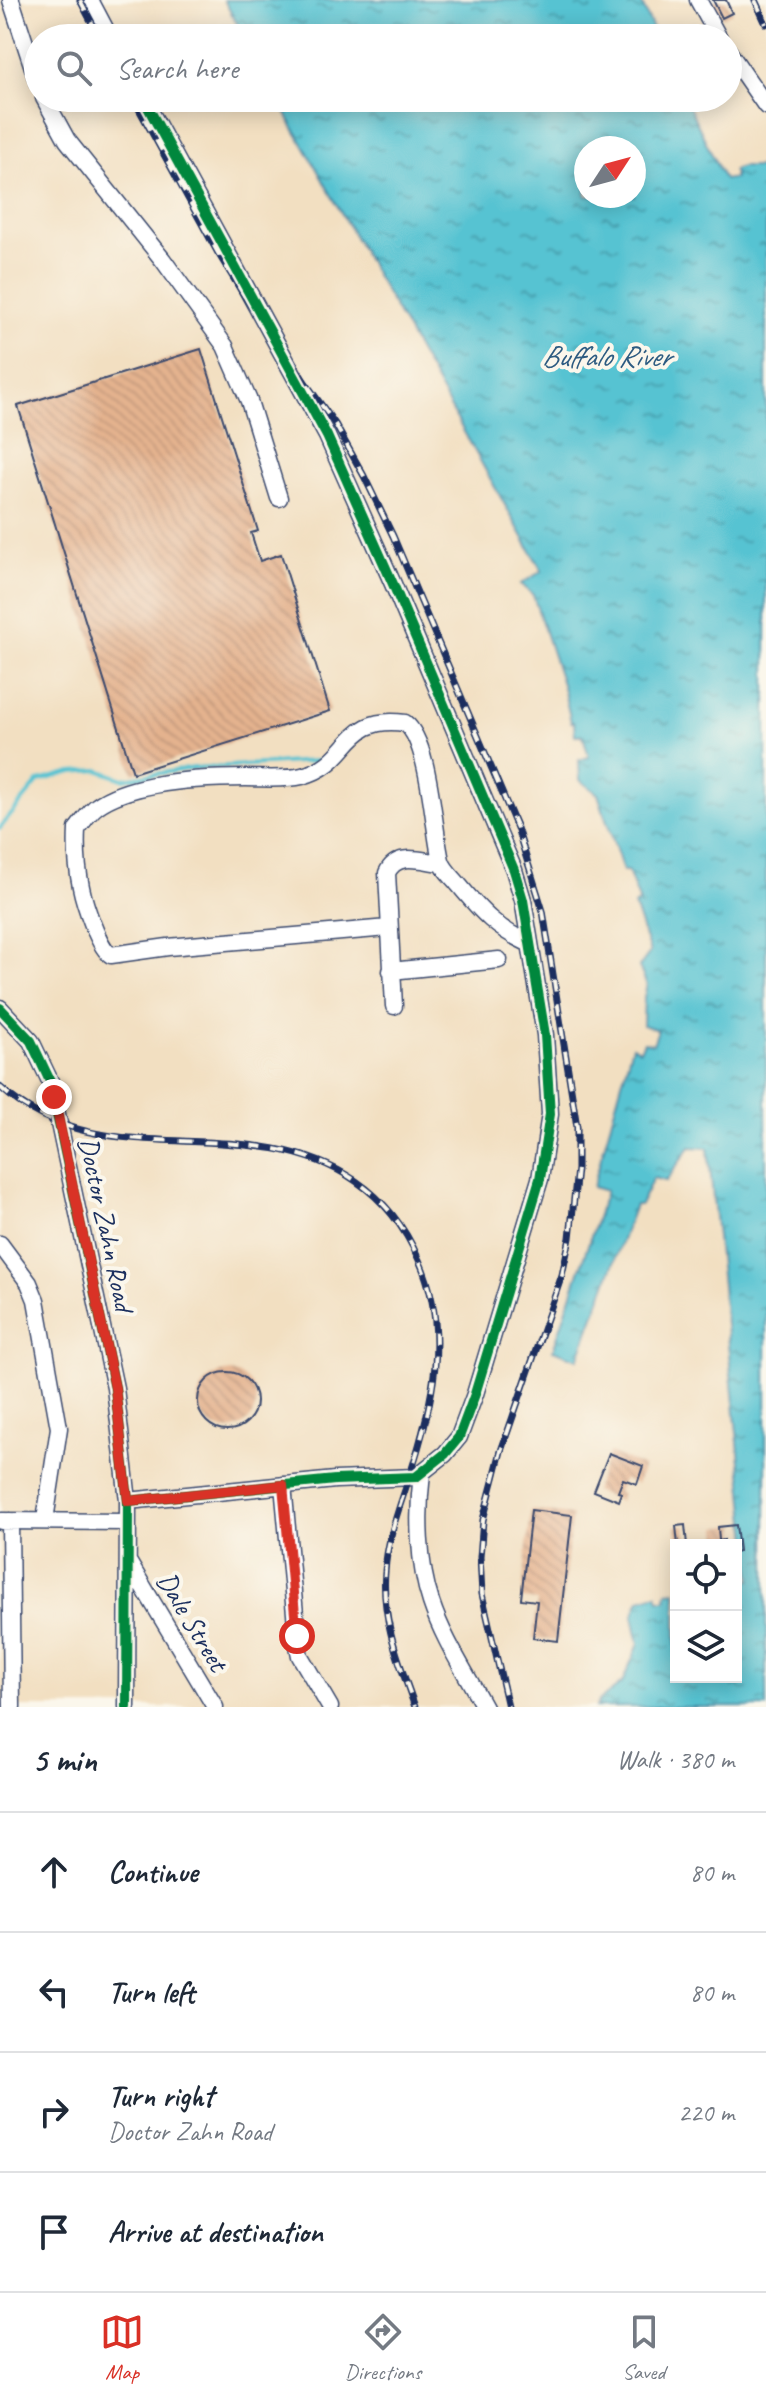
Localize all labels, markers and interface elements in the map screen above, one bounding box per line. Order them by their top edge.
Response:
search box [24,24,742,112]
icon: search [52,46,96,90]
text: Search here [116,49,238,87]
north arrow [574,136,646,208]
water label: Buffalo River [542,337,676,375]
route end [36,1079,72,1115]
street label: Doctor Zahn Road [71,1134,143,1318]
map controls [670,1539,742,1683]
button: locate [670,1539,742,1611]
street label: Dale Street [149,1565,237,1680]
button: layers [670,1611,742,1683]
route start [279,1618,315,1654]
text: 5 min [32,1738,97,1781]
text: Walk · 380 m [617,1743,734,1776]
icon: ahead [32,1850,76,1894]
text: Continue [108,1853,198,1891]
text: 80 m [690,1856,734,1889]
icon: left [32,1970,76,2014]
text: Turn left [108,1973,195,2011]
text: 80 m [690,1976,734,2009]
text: Turn right [108,2077,213,2115]
icon: right [32,2090,76,2134]
text: 220 m [678,2096,734,2129]
text: Doctor Zahn Road [108,2115,272,2148]
icon: arrive [32,2210,76,2254]
text: Arrive at destination [108,2213,323,2251]
tab: Map [100,2310,144,2386]
tab: Directions [345,2310,421,2386]
tab: Saved [622,2310,666,2386]

